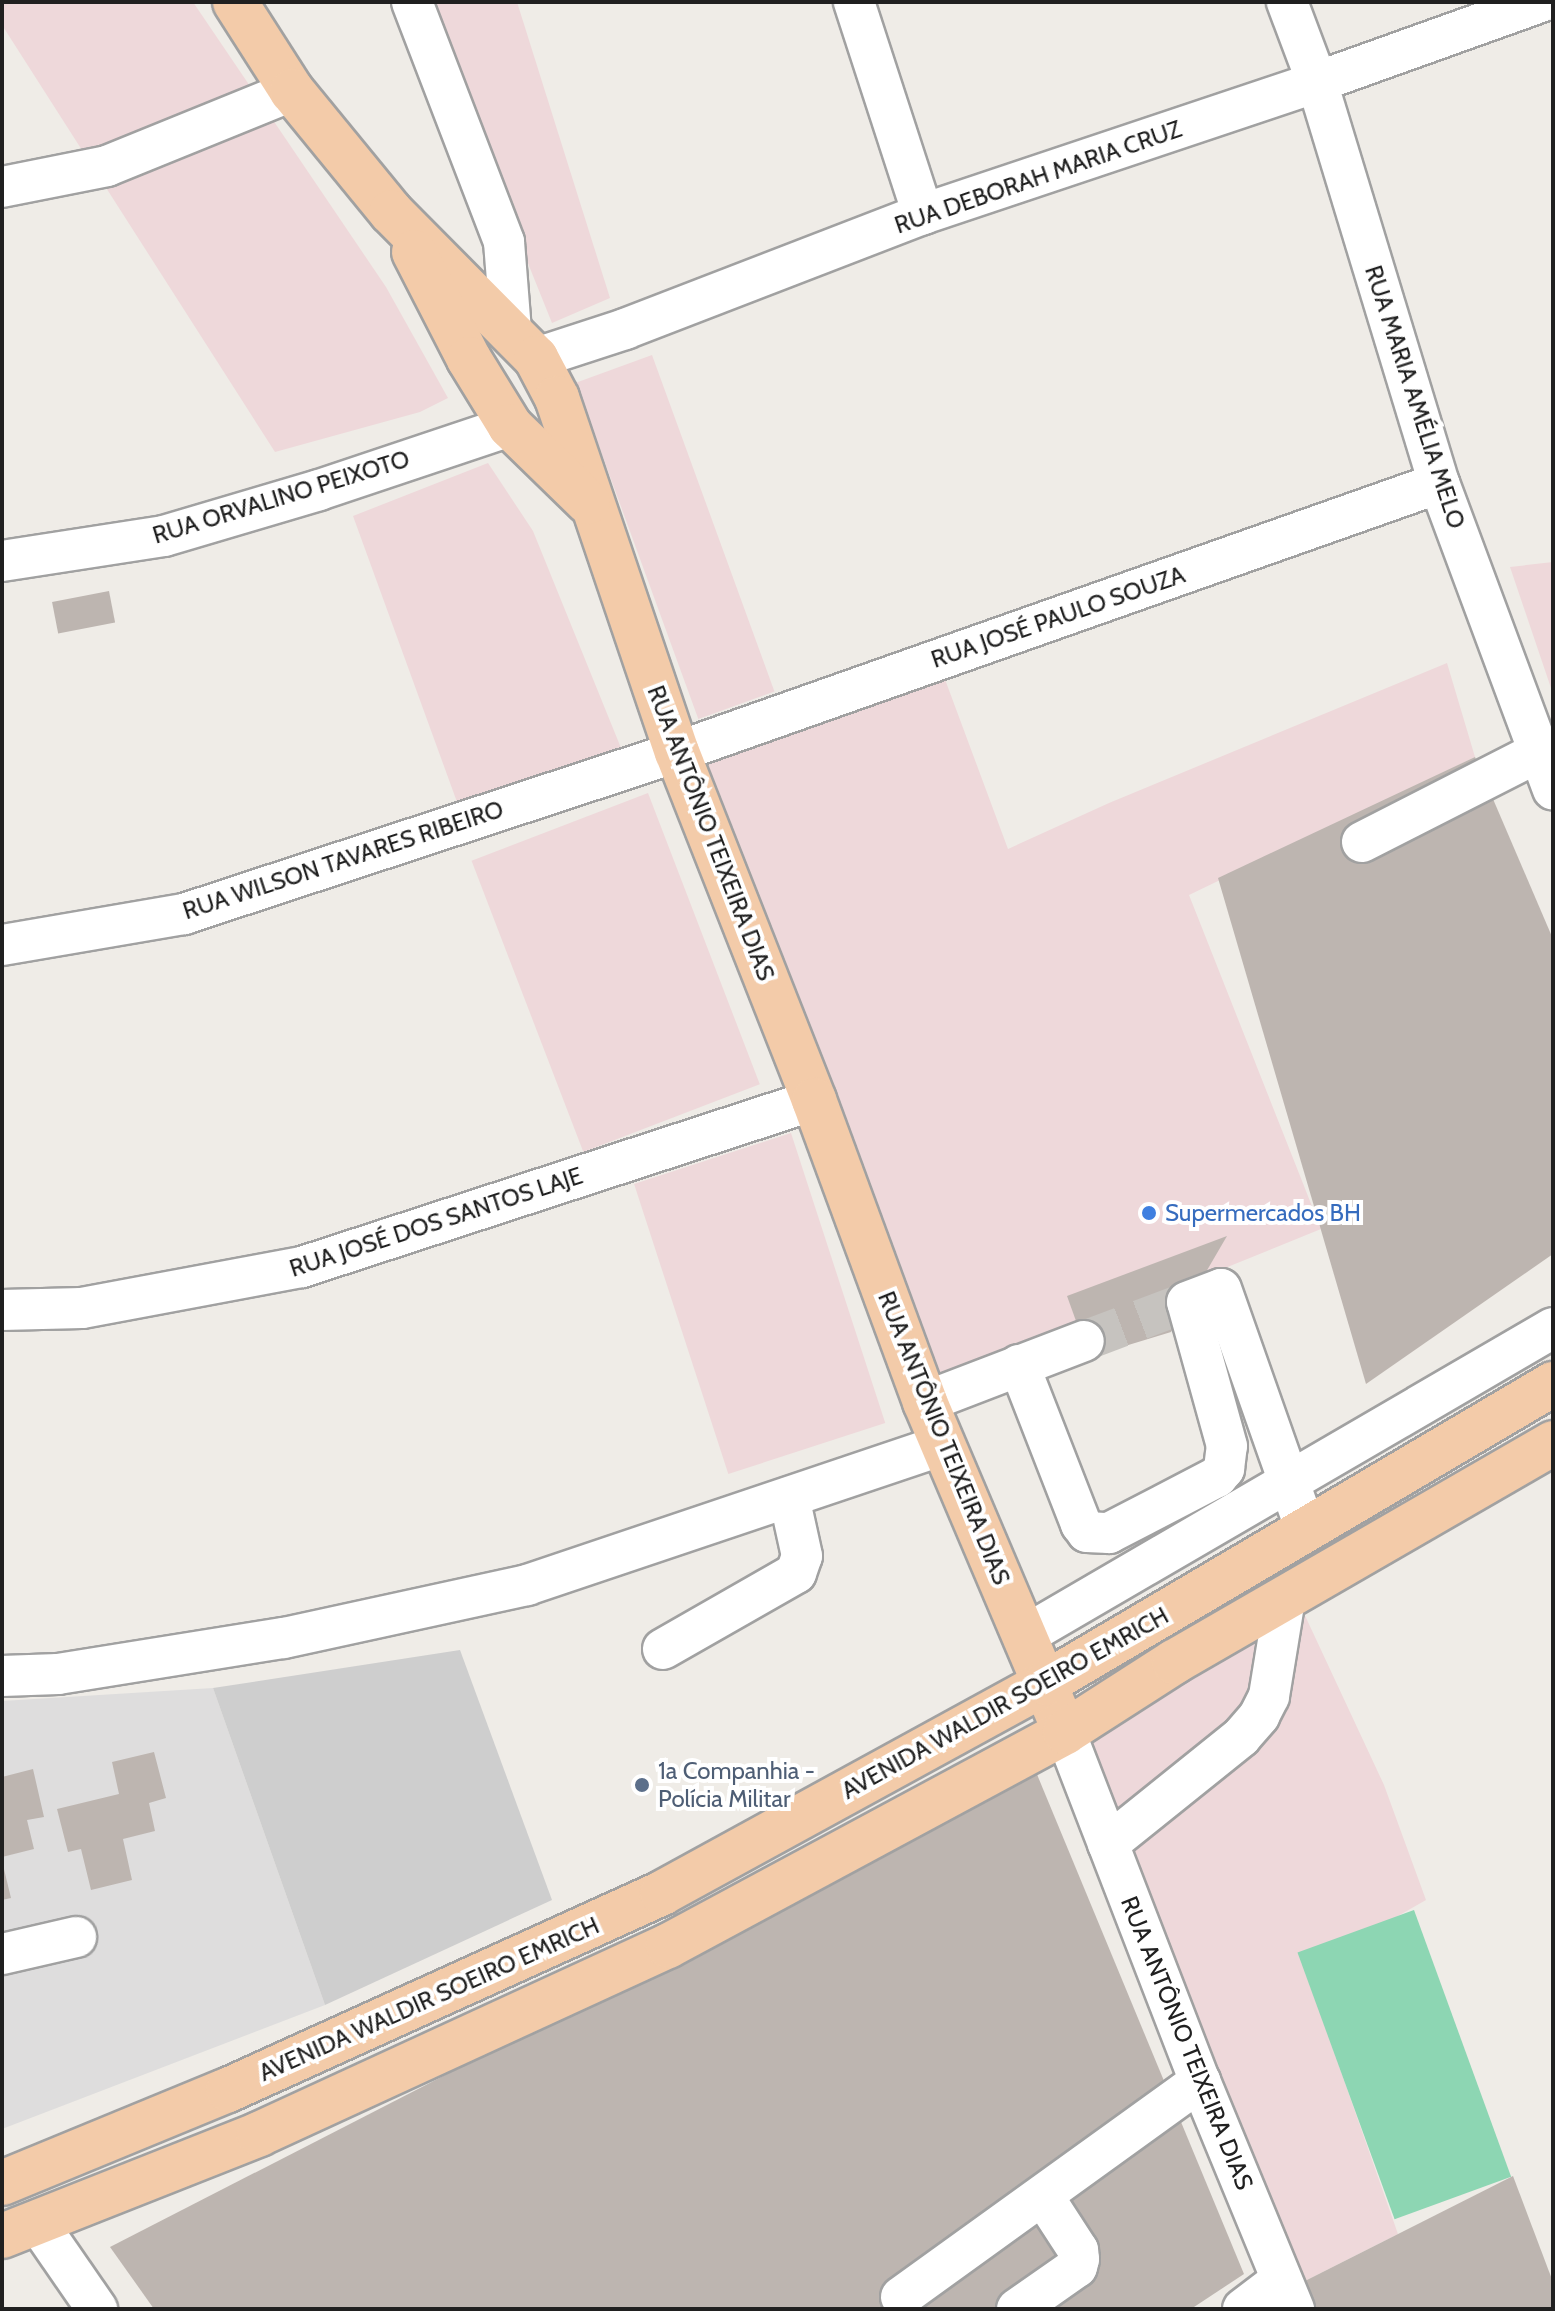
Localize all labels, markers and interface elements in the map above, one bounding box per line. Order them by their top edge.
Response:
street label: RUA DEBORAH MARIA CRUZ [891,114,1185,240]
street label: RUA MARIA AMÉLIA MELO [1359,262,1471,532]
street label: RUA ORVALINO PEIXOTO [149,444,413,550]
street label: RUA JOSÉ PAULO SOUZA [927,560,1189,674]
street label: RUA ANTÔNIO TEIXEIRA DIAS [641,681,781,985]
street label: RUA WILSON TAVARES RIBEIRO [179,795,507,925]
street label: RUA JOSÉ DOS SANTOS LAJE [286,1161,586,1283]
place label: Supermercados BH [1165,1199,1361,1227]
marker: Supermercados BH [1140,1204,1158,1222]
street label: RUA ANTÔNIO TEIXEIRA DIAS [872,1287,1016,1589]
street label: AVENIDA WALDIR SOEIRO EMRICH [837,1601,1173,1805]
place label: 1a Companhia - Polícia Militar [658,1757,815,1813]
marker: 1a Companhia - Polícia Militar [633,1776,651,1794]
street label: RUA ANTÔNIO TEIXEIRA DIAS [1115,1892,1259,2194]
street label: AVENIDA WALDIR SOEIRO EMRICH [254,1911,604,2087]

